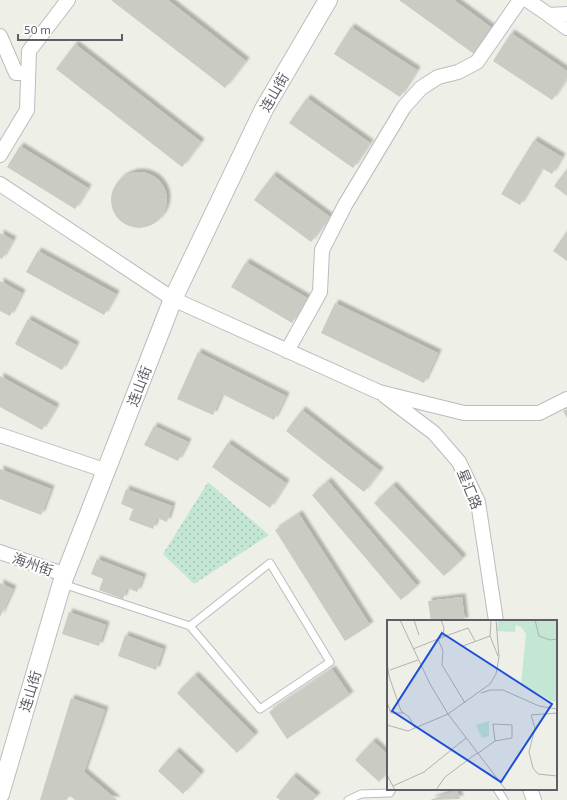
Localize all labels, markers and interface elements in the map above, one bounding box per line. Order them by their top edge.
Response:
scale bar [18,16,122,42]
text: 50 m [24,22,51,36]
street label: 连山街 [256,70,292,114]
street label: 连山街 [124,363,154,409]
street label: 星汇路 [454,466,486,512]
street label: 海州街 [10,549,56,579]
inset map [387,620,557,790]
street label: 连山街 [16,668,44,714]

